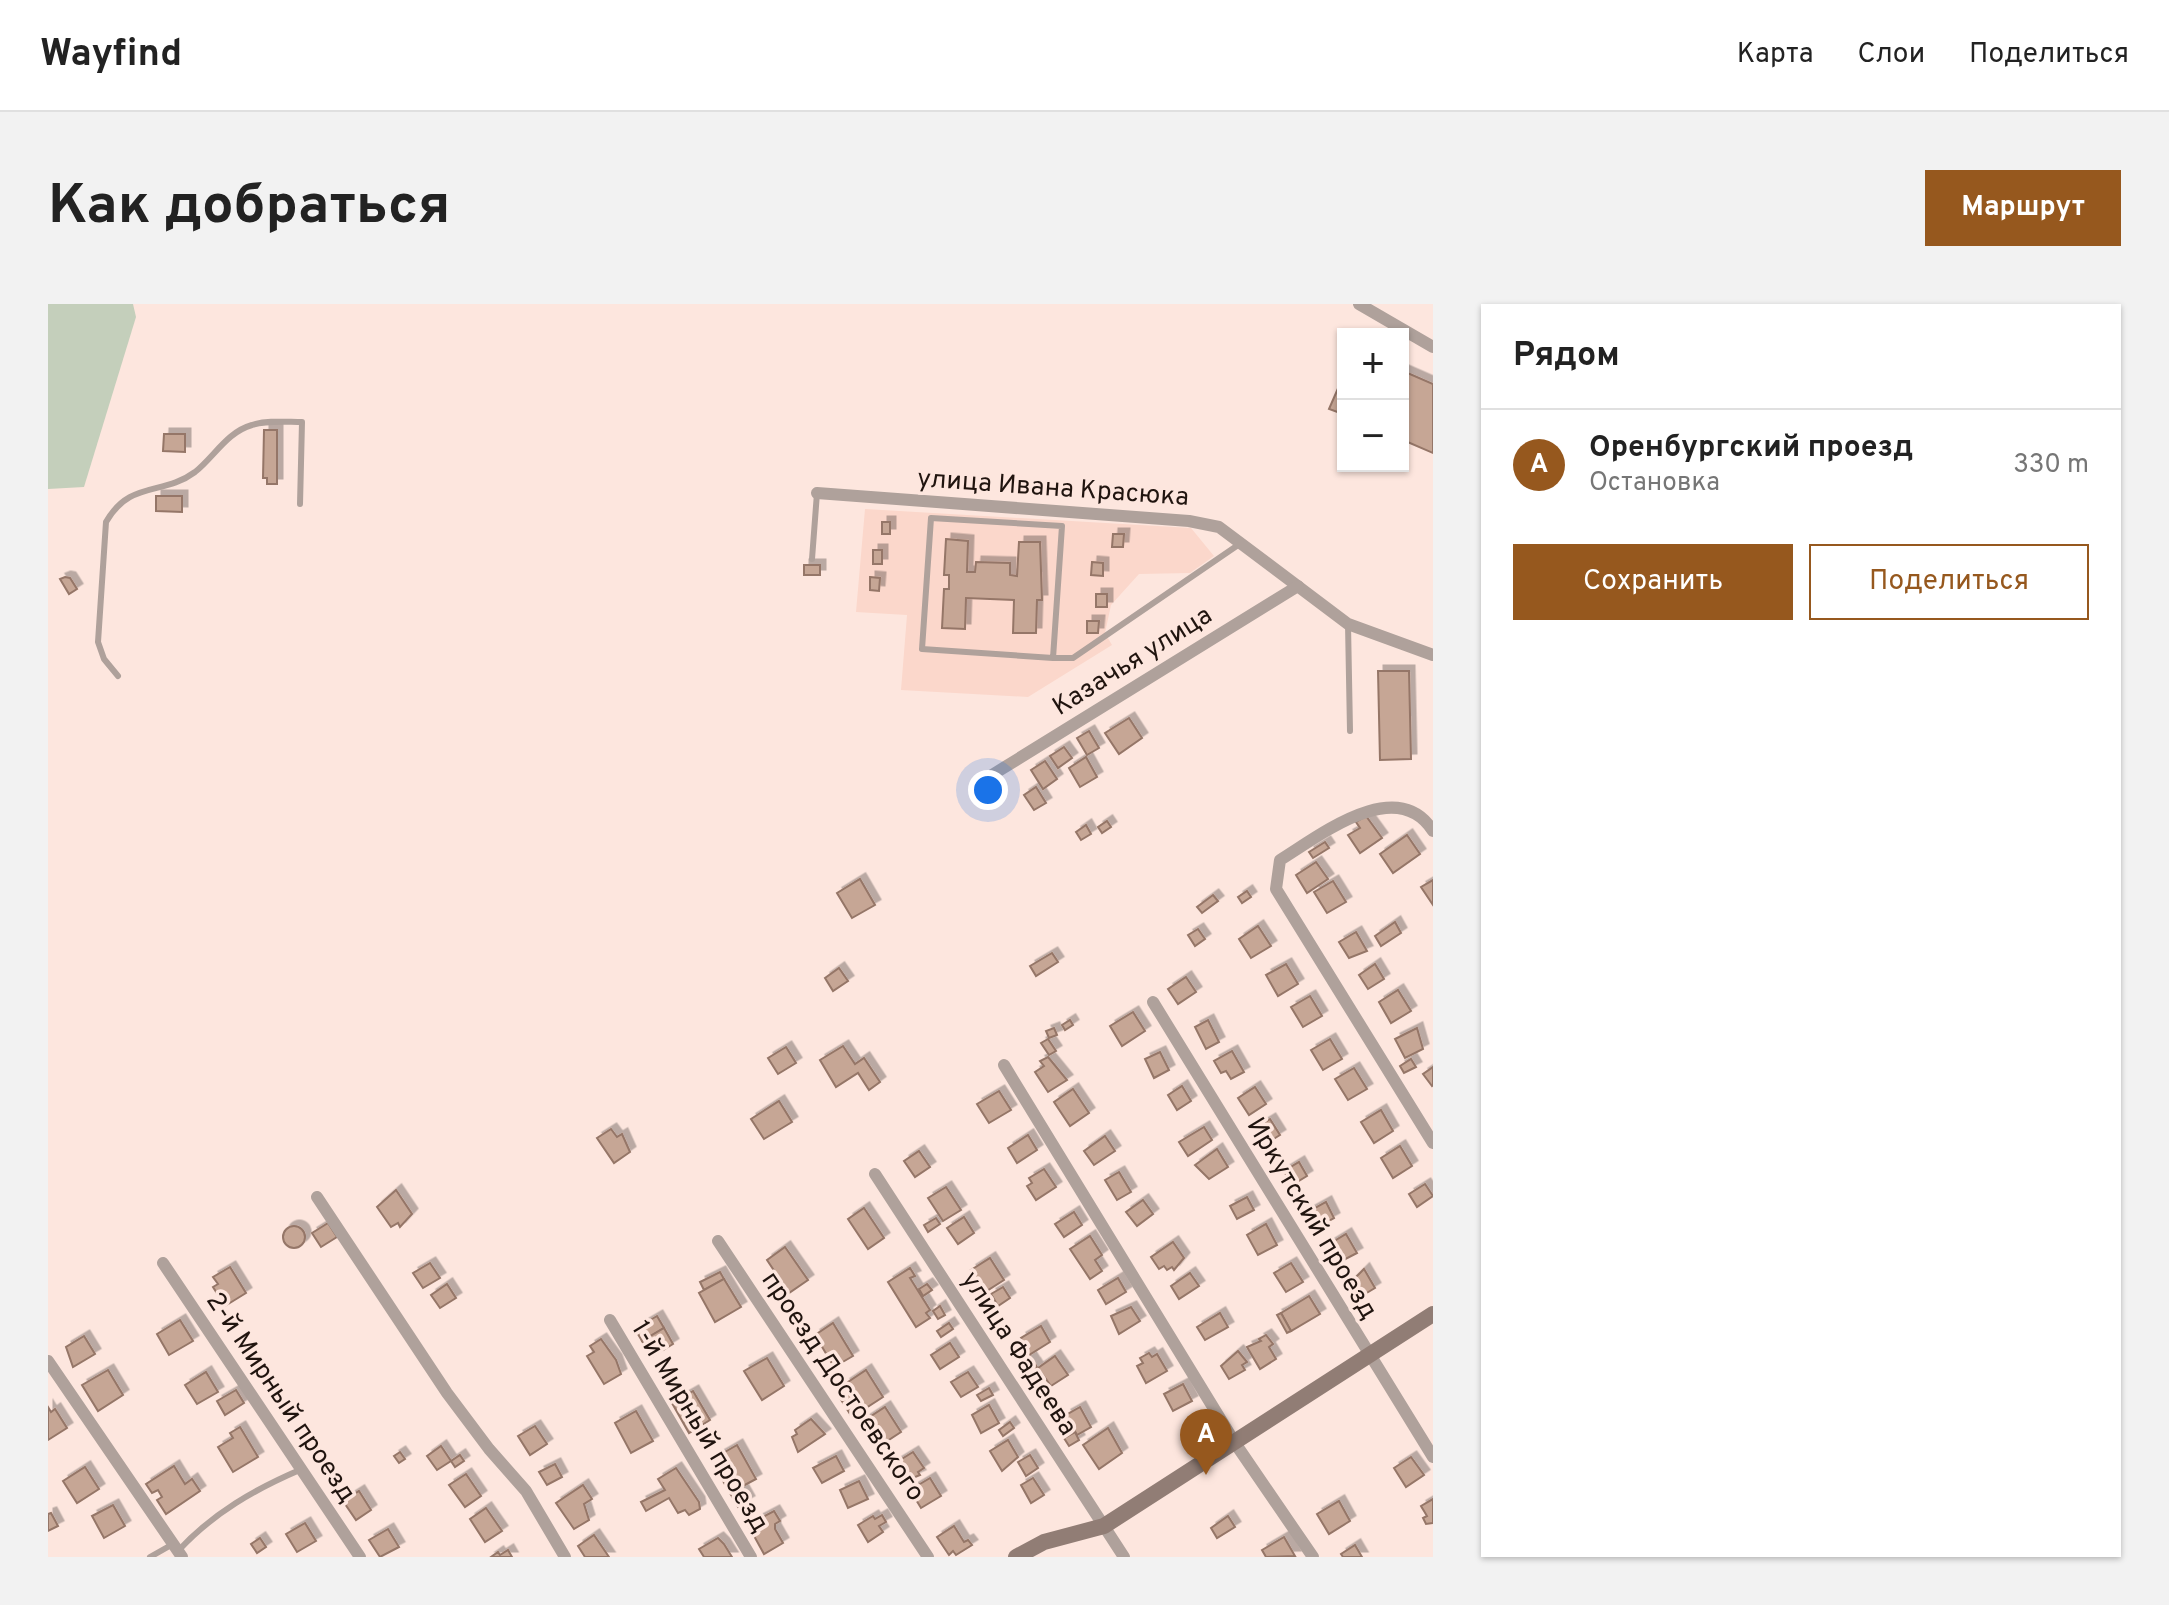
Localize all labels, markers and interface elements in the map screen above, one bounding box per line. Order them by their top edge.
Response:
text: Wayfind [40,31,182,80]
text: Карта [1737,37,1813,73]
text: Слои [1857,37,1925,73]
text: Поделиться [1969,37,2129,73]
button: Маршрут [1925,170,2121,246]
text: Как добраться [48,173,450,243]
map controls [1337,328,1409,472]
button: + [1337,328,1409,400]
text: Рядом [1513,335,1620,378]
button: − [1337,400,1409,472]
text: Оренбургский проезд [1589,430,1913,467]
text: A [1530,449,1548,482]
text: 330 m [2013,449,2089,482]
street label: улица Ивана Красюка [916,463,1190,515]
text: Остановка [1589,467,1720,500]
button: Сохранить [1513,544,1793,620]
button: Поделиться [1809,544,2089,620]
street label: Казачья улица [1047,600,1219,724]
your location [968,770,1008,810]
street label: Иркутский проезд [1238,1112,1384,1326]
street label: проезд Достоевского [753,1266,931,1508]
street label: улица Фадеева [953,1266,1083,1442]
street label: 2-й Мирный проезд [197,1287,363,1509]
street label: 1-й Мирный проезд [623,1315,775,1539]
pin: A [1180,1409,1232,1475]

